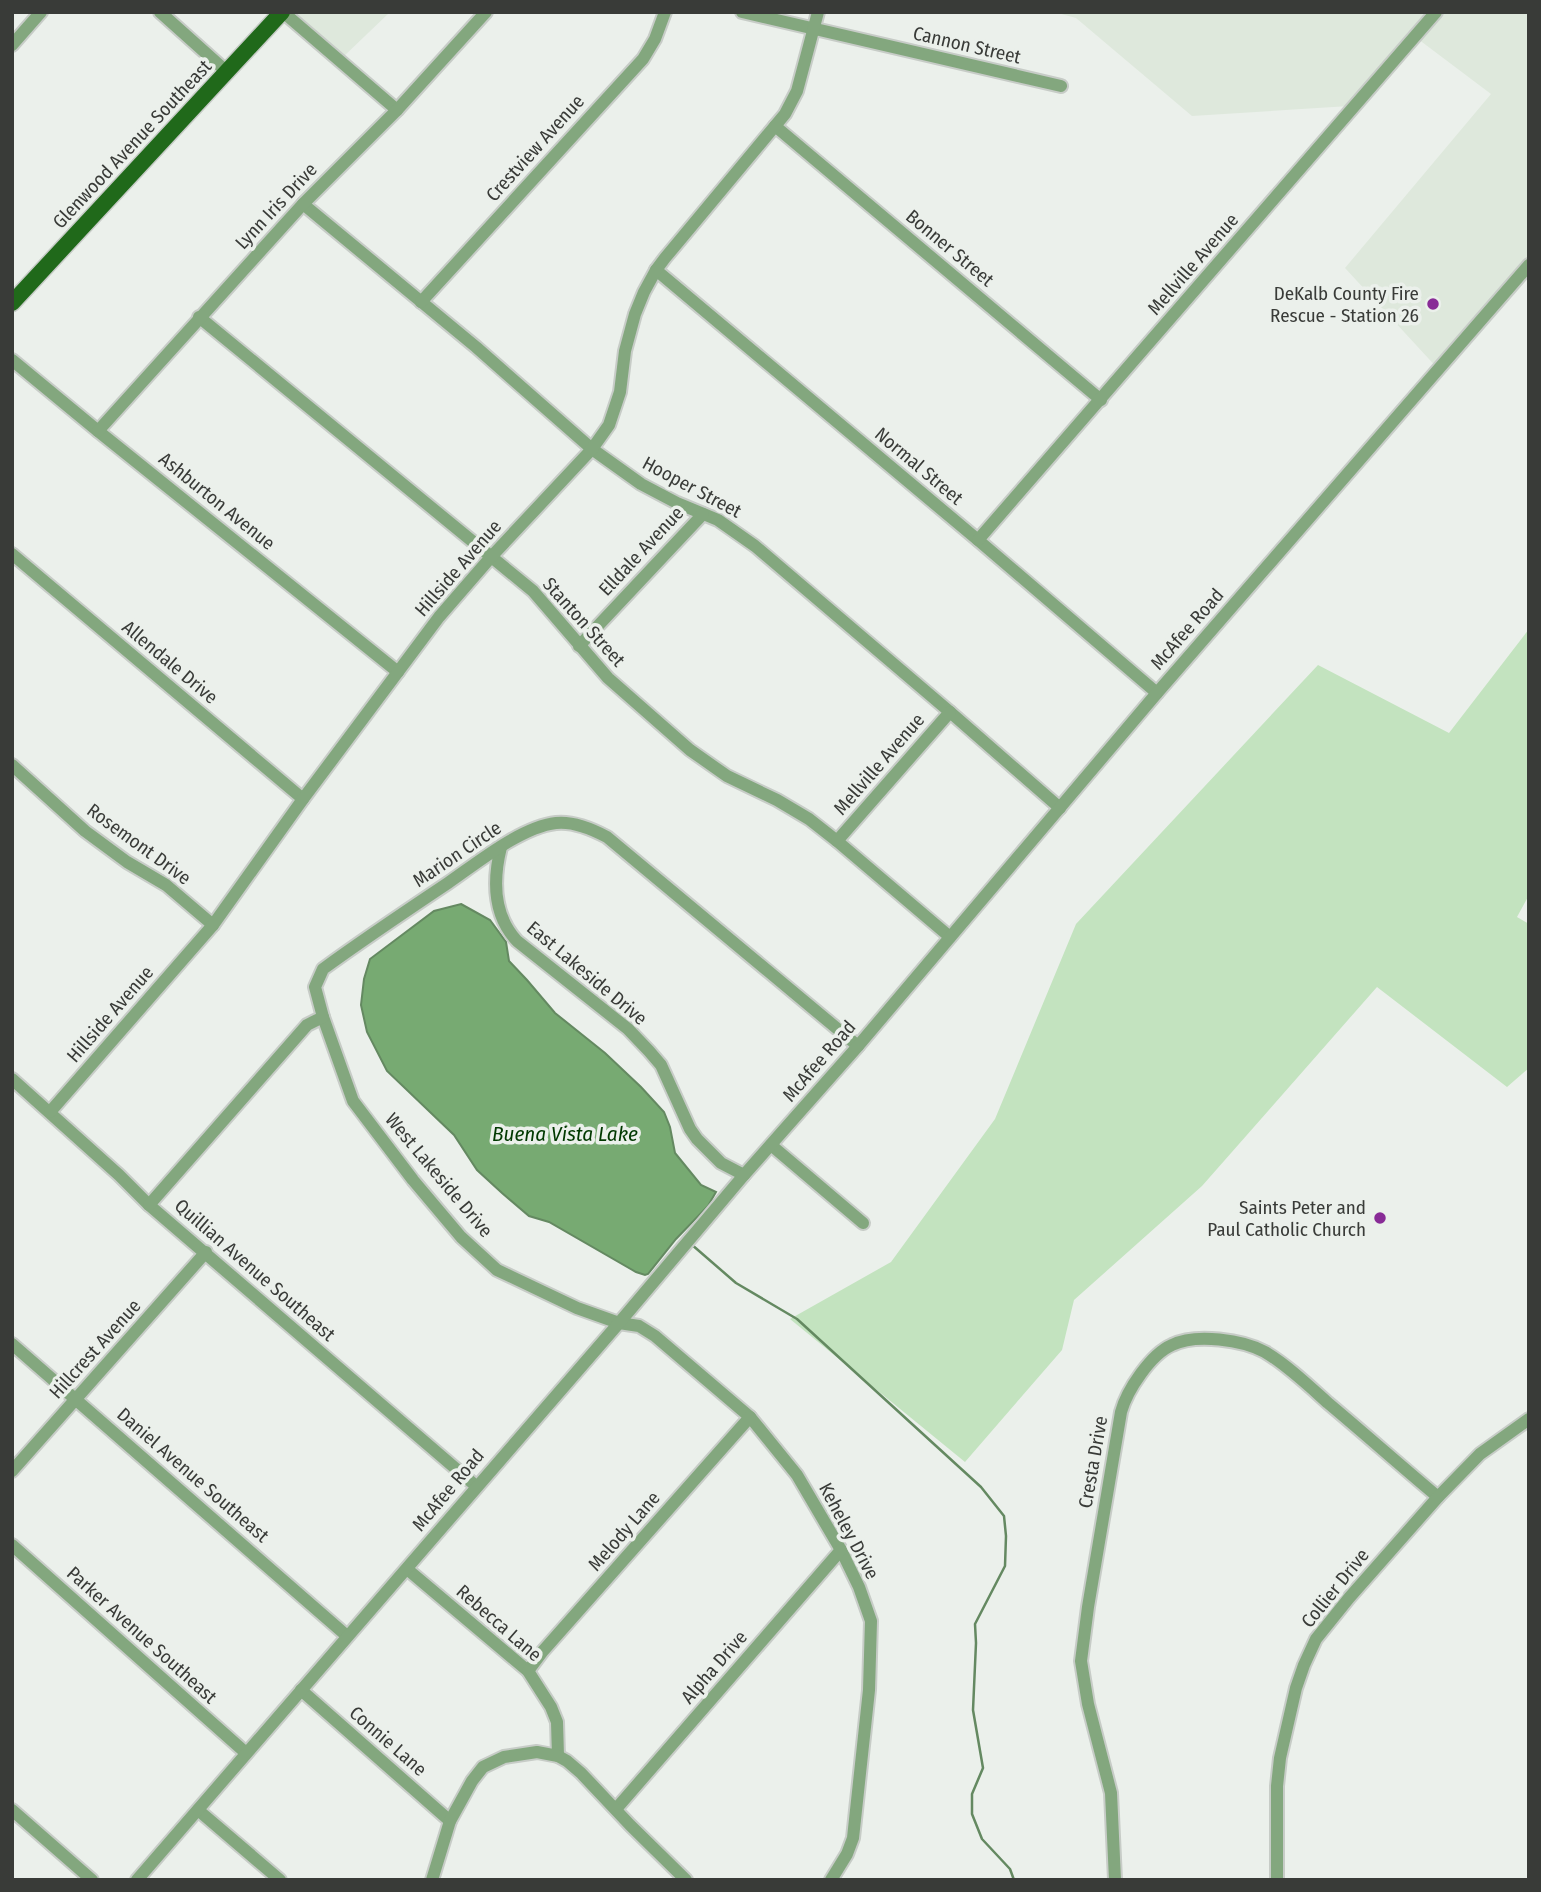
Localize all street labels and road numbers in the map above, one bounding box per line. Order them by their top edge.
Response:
street label: Cannon Street [911,21,1024,69]
street label: Glenwood Avenue Southeast [48,54,217,233]
street label: Crestview Avenue [481,90,589,206]
street label: Lynn Iris Drive [230,158,322,254]
street label: Bonner Street [901,205,999,292]
street label: Mellville Avenue [1143,209,1243,319]
street label: Normal Street [870,422,968,510]
street label: Ashburton Avenue [154,447,280,555]
street label: Hooper Street [639,451,746,523]
street label: Elldale Avenue [594,502,688,600]
street label: Hillside Avenue [410,515,506,621]
street label: Stanton Street [538,573,631,672]
street label: McAfee Road [1146,584,1228,674]
street label: Allendale Drive [118,615,222,709]
street label: Mellville Avenue [829,709,929,819]
street label: Rosemont Drive [82,799,196,889]
street label: Marion Circle [408,816,506,892]
street label: East Lakeside Drive [522,916,652,1030]
street label: Hillside Avenue [62,961,158,1067]
street label: McAfee Road [778,1016,860,1106]
street label: West Lakeside Drive [380,1108,498,1242]
street label: Quillian Avenue Southeast [170,1194,341,1346]
street label: Hillcrest Avenue [44,1295,146,1403]
street label: Daniel Avenue Southeast [112,1403,274,1548]
street label: Cresta Drive [1074,1414,1112,1510]
street label: McAfee Road [407,1444,489,1536]
street label: Keheley Drive [814,1479,884,1583]
street label: Melody Lane [583,1486,665,1576]
street label: Collier Drive [1296,1544,1374,1632]
street label: Parker Avenue Southeast [62,1562,222,1709]
street label: Rebecca Lane [452,1580,546,1666]
street label: Alpha Drive [676,1626,752,1708]
street label: Connie Lane [345,1701,431,1781]

